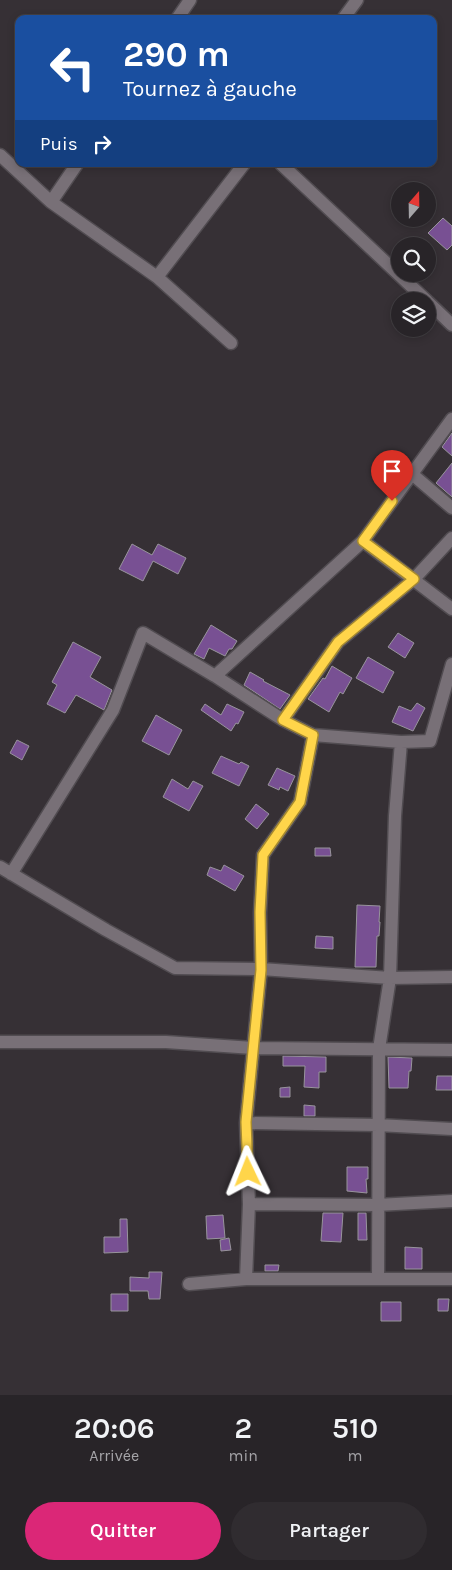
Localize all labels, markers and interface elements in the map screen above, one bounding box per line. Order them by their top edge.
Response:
text: 290 m [123,34,230,75]
icon: left [40,35,105,100]
text: Tournez à gauche [123,76,297,102]
icon: right [88,130,116,158]
text: Puis [40,133,78,155]
north arrow [391,182,436,228]
map controls [391,182,436,337]
button: search [391,237,436,282]
button: layers [391,292,436,337]
pin [371,450,413,501]
icon: arrive [378,457,406,485]
position arrow [221,1145,273,1197]
text: 20:06 [74,1410,155,1446]
text: 2 [234,1410,252,1446]
text: 510 [332,1410,378,1446]
text: Arrivée [89,1446,139,1465]
text: min [229,1446,258,1465]
text: m [347,1446,362,1465]
button: Quitter [25,1502,221,1560]
button: Partager [231,1502,427,1560]

